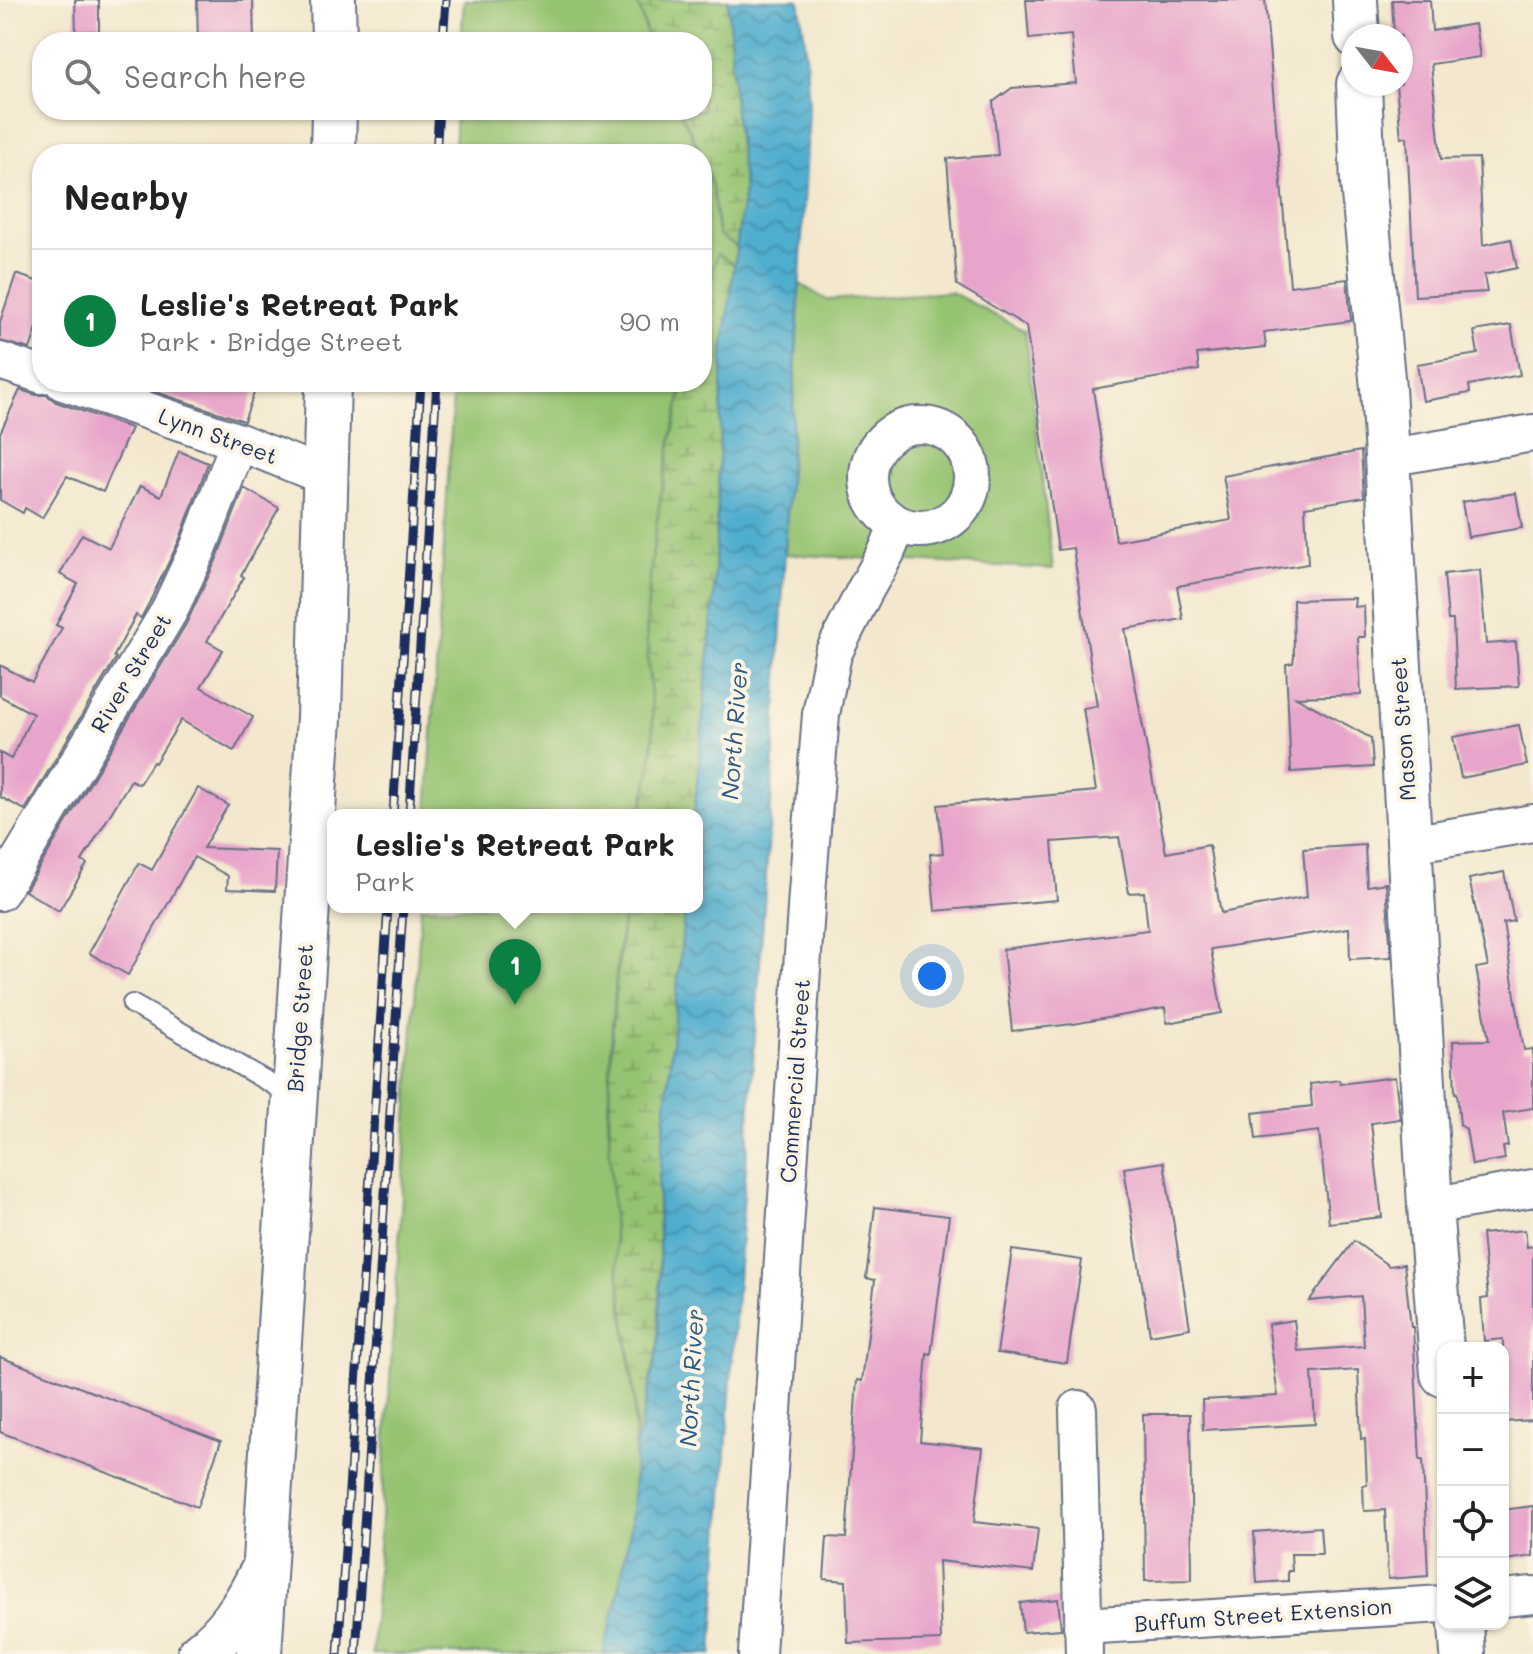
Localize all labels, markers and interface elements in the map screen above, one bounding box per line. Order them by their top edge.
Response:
north arrow [1341,24,1413,96]
search box [32,32,712,120]
icon: search [60,54,104,98]
text: Search here [124,56,307,96]
text: Nearby [64,174,189,219]
text: Leslie's Retreat Park [140,284,459,324]
text: 1 [84,304,96,338]
text: 90 m [620,304,680,338]
text: Park · Bridge Street [140,324,403,358]
street label: Lynn Street [155,401,282,470]
street label: River Street [84,608,178,738]
street label: Mason Street [1383,656,1422,802]
water label: North River [713,661,754,801]
popup [327,809,703,913]
text: Leslie's Retreat Park [355,824,675,864]
text: Park [355,864,414,898]
pin: 1 [489,939,541,1005]
street label: Bridge Street [280,943,319,1093]
your location [912,956,952,996]
street label: Commercial Street [773,978,816,1184]
water label: North River [671,1308,710,1448]
map controls [1437,1342,1509,1630]
button: + [1437,1342,1509,1414]
button: − [1437,1414,1509,1486]
button: locate [1437,1486,1509,1558]
button: layers [1437,1558,1509,1630]
street label: Buffum Street Extension [1133,1591,1393,1638]

